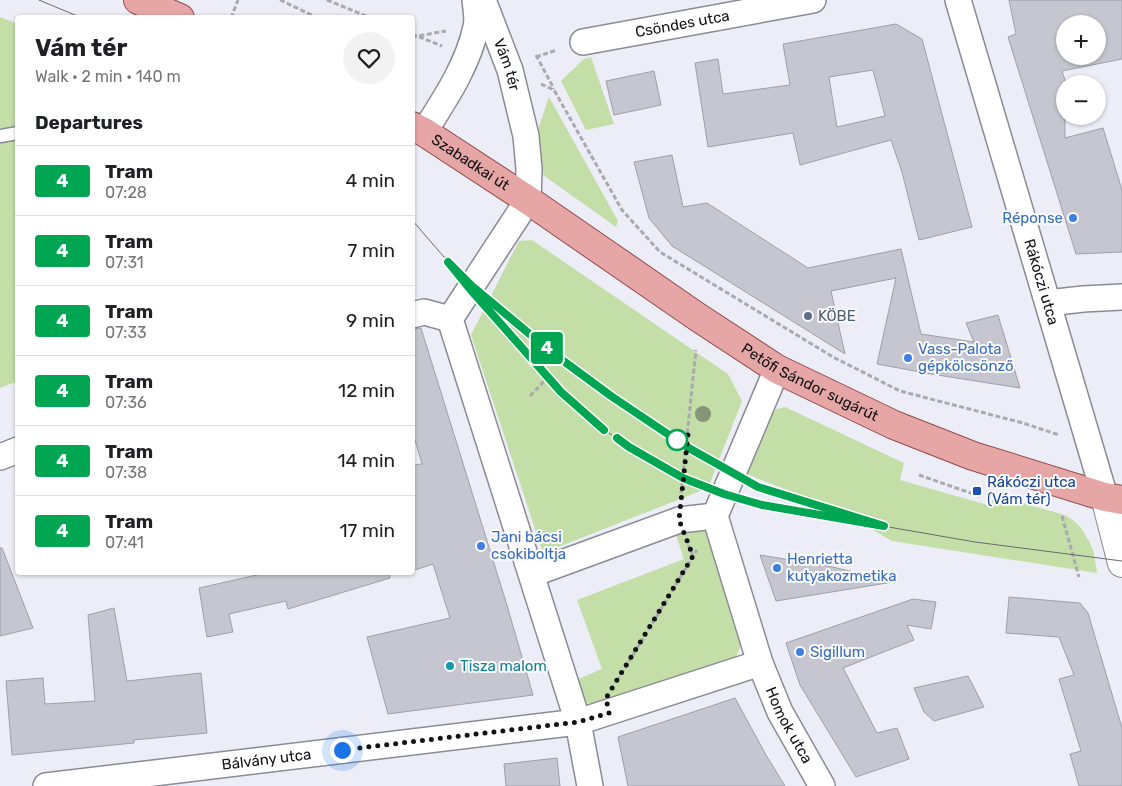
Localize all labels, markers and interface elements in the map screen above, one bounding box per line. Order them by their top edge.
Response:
street label: Csöndes utca [634,6,731,41]
map controls [1056,15,1106,125]
button: + [1056,15,1106,65]
button: heart [343,32,395,84]
text: Vám tér [35,34,127,62]
street label: Vám tér [490,36,524,93]
text: Walk · 2 min · 140 m [35,67,181,86]
button: − [1056,75,1106,125]
text: Departures [35,111,143,134]
street label: Szabadkai út [428,130,513,195]
text: Tram [105,160,153,183]
text: 4 min [346,169,395,192]
text: 4 [56,170,69,192]
text: 07:28 [105,183,147,202]
place label: Réponse [1002,209,1063,227]
marker: Réponse [1067,212,1079,224]
text: Tram [105,230,153,253]
street label: Rákóczi utca [1020,237,1063,327]
text: 7 min [348,239,395,262]
text: 4 [56,240,69,262]
text: 07:31 [105,253,144,272]
text: Tram [105,300,153,323]
place label: KÖBE [818,307,856,325]
text: 9 min [346,309,395,332]
text: 4 [56,310,69,332]
marker: KÖBE [802,310,814,322]
text: 07:33 [105,323,147,342]
line badge: 4 [531,332,563,364]
text: 4 [541,337,553,359]
street label: Petőfi Sándor sugárút [738,339,882,425]
place label: Vass-Palota gépkölcsönző [918,340,1014,375]
marker: Vass-Palota gépkölcsönző [902,352,914,364]
text: Tram [105,370,153,393]
text: 12 min [338,379,395,402]
text: 4 [56,380,69,402]
text: 07:36 [105,393,147,412]
unlabelled marker [666,429,688,451]
text: Tram [105,440,153,463]
text: 14 min [337,449,395,472]
text: 4 [56,450,69,472]
text: 07:38 [105,463,147,482]
place label: Rákóczi utca (Vám tér) [987,473,1076,508]
marker: Rákóczi utca (Vám tér) [971,485,983,497]
text: Tram [105,510,153,533]
text: 17 min [339,519,395,542]
text: 4 [56,520,69,542]
place label: Jani bácsi csokiboltja [491,528,566,563]
text: 07:41 [105,533,144,552]
marker: Jani bácsi csokiboltja [475,540,487,552]
place label: Henrietta kutyakozmetika [787,550,896,585]
marker: Henrietta kutyakozmetika [771,562,783,574]
place label: Sigillum [810,643,865,661]
marker: Sigillum [794,646,806,658]
place label: Tisza malom [460,657,547,675]
marker: Tisza malom [444,660,456,672]
street label: Homok utca [762,684,816,767]
your location [330,738,355,763]
street label: Bálvány utca [221,745,312,774]

